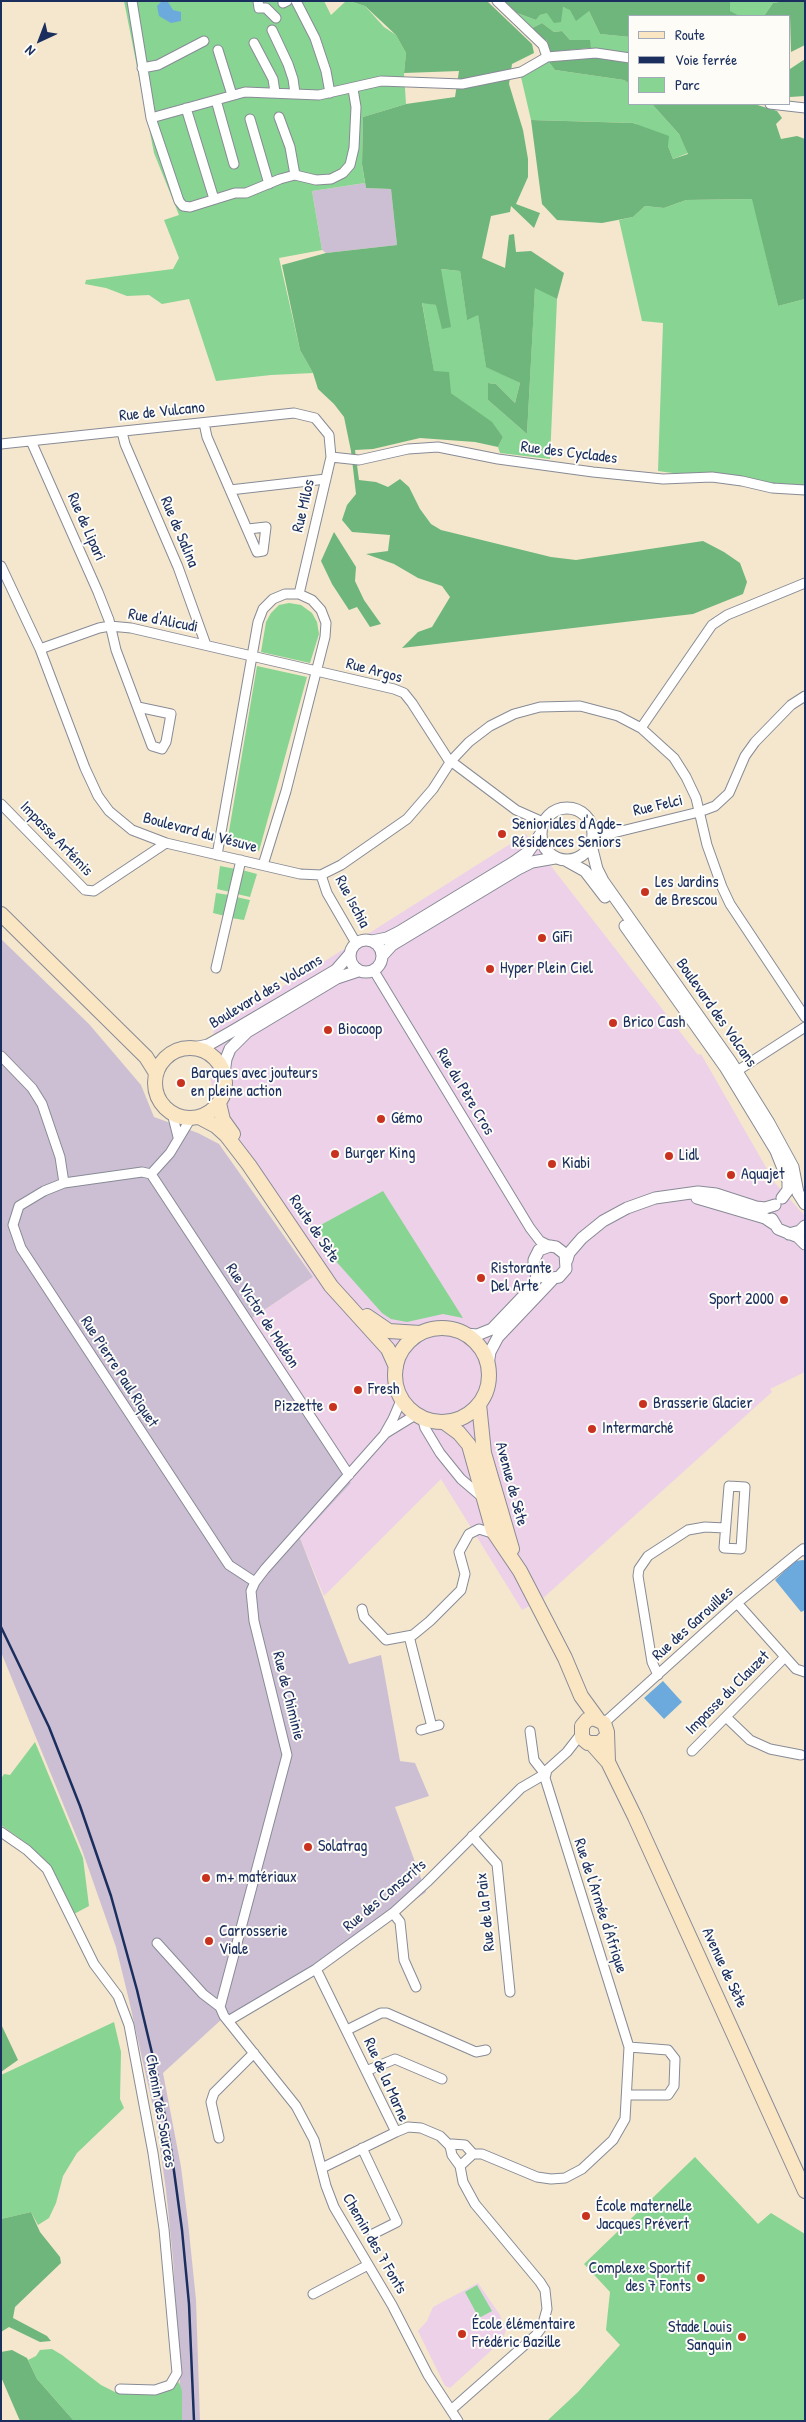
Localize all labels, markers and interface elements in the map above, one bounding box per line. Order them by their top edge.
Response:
north arrow [15,15,65,65]
legend [628,15,791,105]
text: Route [675,24,705,45]
text: N [20,42,39,61]
text: Voie ferrée [675,49,737,70]
text: Parc [675,74,700,95]
street label: Rue de Vulcano [118,398,206,426]
street label: Rue des Cyclades [520,438,618,468]
street label: Rue Milos [289,478,319,534]
street label: Rue de Lipari [63,490,109,564]
street label: Rue de Salina [156,494,202,570]
street label: Rue d'Alicudi [126,605,200,637]
street label: Rue Argos [344,654,404,688]
street label: Rue Felci [631,791,685,821]
street label: Impasse Artémis [16,798,96,880]
street label: Boulevard du Vésuve [141,809,259,857]
place label: Senioriales d'Agde- Résidences Seniors [512,815,622,853]
marker: Senioriales d'Agde- Résidences Seniors [496,828,508,840]
street label: Rue Ischia [330,873,374,931]
place label: Les Jardins de Brescou [655,873,719,911]
marker: Les Jardins de Brescou [639,886,651,898]
place label: GiFi [552,928,573,948]
marker: GiFi [536,932,548,944]
street label: Boulevard des Volcans [206,951,326,1033]
street label: Boulevard des Volcans [671,955,761,1071]
place label: Hyper Plein Ciel [500,959,593,979]
marker: Hyper Plein Ciel [484,963,496,975]
place label: Brico Cash [623,1013,685,1033]
marker: Brico Cash [607,1017,619,1029]
place label: Biocoop [338,1020,382,1040]
marker: Biocoop [322,1024,334,1036]
street label: Rue du Père Cros [432,1045,498,1139]
place label: Barques avec jouteurs en pleine action [191,1064,318,1102]
marker: Barques avec jouteurs en pleine action [175,1077,187,1089]
place label: Gémo [391,1109,422,1129]
marker: Gémo [375,1113,387,1125]
place label: Burger King [345,1144,415,1164]
place label: Lidl [679,1146,699,1166]
marker: Burger King [329,1148,341,1160]
marker: Lidl [663,1150,675,1162]
place label: Kiabi [562,1154,590,1174]
marker: Kiabi [546,1158,558,1170]
place label: Aquajet [741,1165,785,1185]
marker: Aquajet [725,1169,737,1181]
street label: Route de Sète [284,1191,344,1267]
place label: Ristorante Del Arte [491,1259,551,1297]
street label: Rue Victor de Moléon [221,1260,303,1372]
marker: Ristorante Del Arte [475,1272,487,1284]
place label: Sport 2000 [709,1290,774,1310]
marker: Sport 2000 [778,1294,790,1306]
street label: Rue Pierre Paul Riquet [76,1313,162,1431]
place label: Fresh [368,1380,399,1400]
marker: Fresh [352,1384,364,1396]
place label: Brasserie Glacier [653,1394,753,1414]
place label: Pizzette [274,1397,323,1417]
marker: Brasserie Glacier [637,1398,649,1410]
marker: Pizzette [327,1401,339,1413]
place label: Intermarché [602,1419,674,1439]
marker: Intermarché [586,1423,598,1435]
street label: Avenue de Sète [491,1440,531,1528]
street label: Rue des Garouilles [649,1583,737,1665]
street label: Impasse du Clauzet [682,1647,774,1739]
street label: Rue de Chiminie [268,1650,308,1742]
street label: Rue de l'Armée d'Afrique [569,1836,631,1976]
place label: Solatrag [318,1837,367,1857]
marker: Solatrag [302,1841,314,1853]
street label: Rue des Conscrits [340,1856,430,1936]
place label: m+ matériaux [216,1868,297,1888]
marker: m+ matériaux [200,1872,212,1884]
street label: Rue de la Paix [472,1872,500,1952]
place label: Carrosserie Viale [219,1922,288,1960]
street label: Avenue de Sète [697,1925,751,2011]
marker: Carrosserie Viale [203,1935,215,1947]
street label: Rue de la Marne [359,2035,413,2125]
street label: Chemin des Sources [141,2053,179,2169]
street label: Chemin des 7 Fonts [338,2190,410,2298]
place label: École maternelle Jacques Prévert [596,2197,692,2235]
marker: École maternelle Jacques Prévert [580,2210,592,2222]
place label: Complexe Sportif des 7 Fonts [589,2259,691,2297]
marker: Complexe Sportif des 7 Fonts [695,2272,707,2284]
place label: École élémentaire Frédéric Bazille [472,2315,575,2353]
place label: Stade Louis Sanguin [668,2318,732,2356]
marker: École élémentaire Frédéric Bazille [456,2328,468,2340]
marker: Stade Louis Sanguin [736,2331,748,2343]

